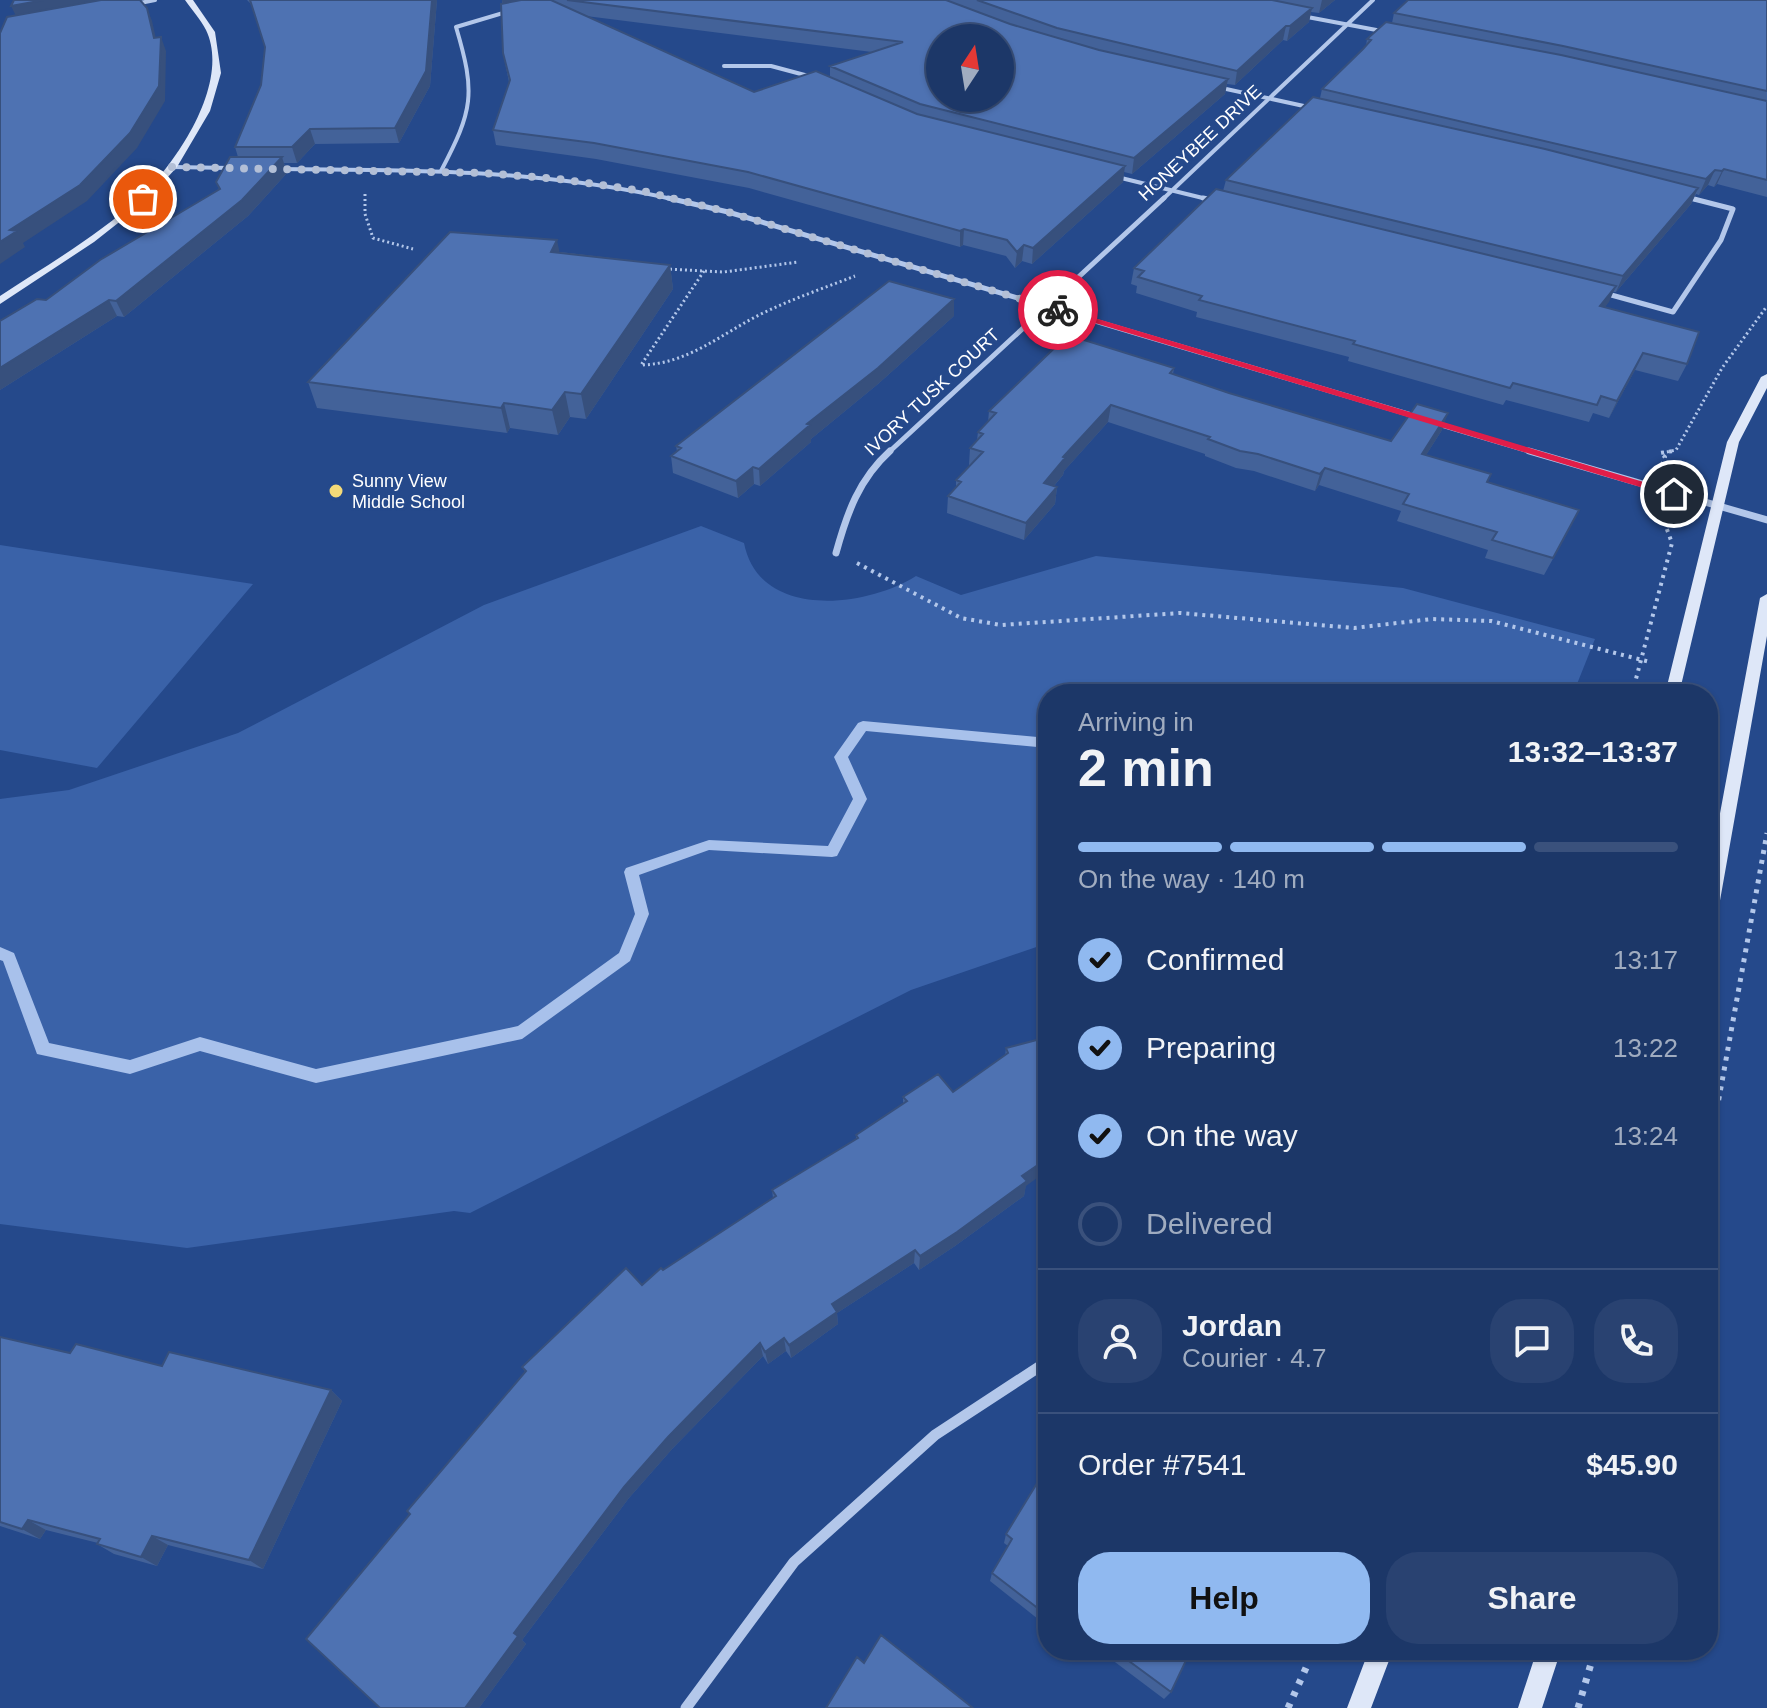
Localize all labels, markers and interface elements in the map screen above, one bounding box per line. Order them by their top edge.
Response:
north arrow [926,24,1014,112]
map controls [926,24,1014,112]
street label: HONEYBEE DRIVE [1135,81,1265,205]
pin [109,165,177,233]
icon: bag [121,177,165,221]
courier [1018,270,1098,350]
icon: bike [1036,288,1080,332]
street label: IVORY TUSK COURT [861,324,1003,460]
pin [1640,460,1708,528]
place label: Sunny View Middle School [352,471,465,512]
icon: home [1652,472,1696,516]
marker: Sunny View Middle School [327,482,345,500]
text: Arriving in [1078,707,1194,737]
text: 13:32–13:37 [1508,735,1678,768]
text: 2 min [1078,739,1214,797]
text: On the way · 140 m [1078,864,1305,894]
icon: check [1078,938,1122,982]
text: Confirmed [1146,943,1284,976]
text: 13:17 [1613,945,1678,975]
icon: check [1078,1026,1122,1070]
text: Preparing [1146,1031,1276,1064]
text: 13:22 [1613,1033,1678,1063]
icon: check [1078,1114,1122,1158]
text: On the way [1146,1119,1298,1152]
text: 13:24 [1613,1121,1678,1151]
text: Delivered [1146,1207,1273,1240]
button: person [1078,1299,1162,1383]
button: chat [1490,1299,1574,1383]
button: phone [1594,1299,1678,1383]
text: Jordan [1182,1309,1282,1342]
text: Courier · 4.7 [1182,1343,1327,1373]
text: Order #7541 [1078,1448,1246,1481]
text: $45.90 [1586,1448,1678,1481]
button: Help [1078,1552,1370,1644]
button: Share [1386,1552,1678,1644]

